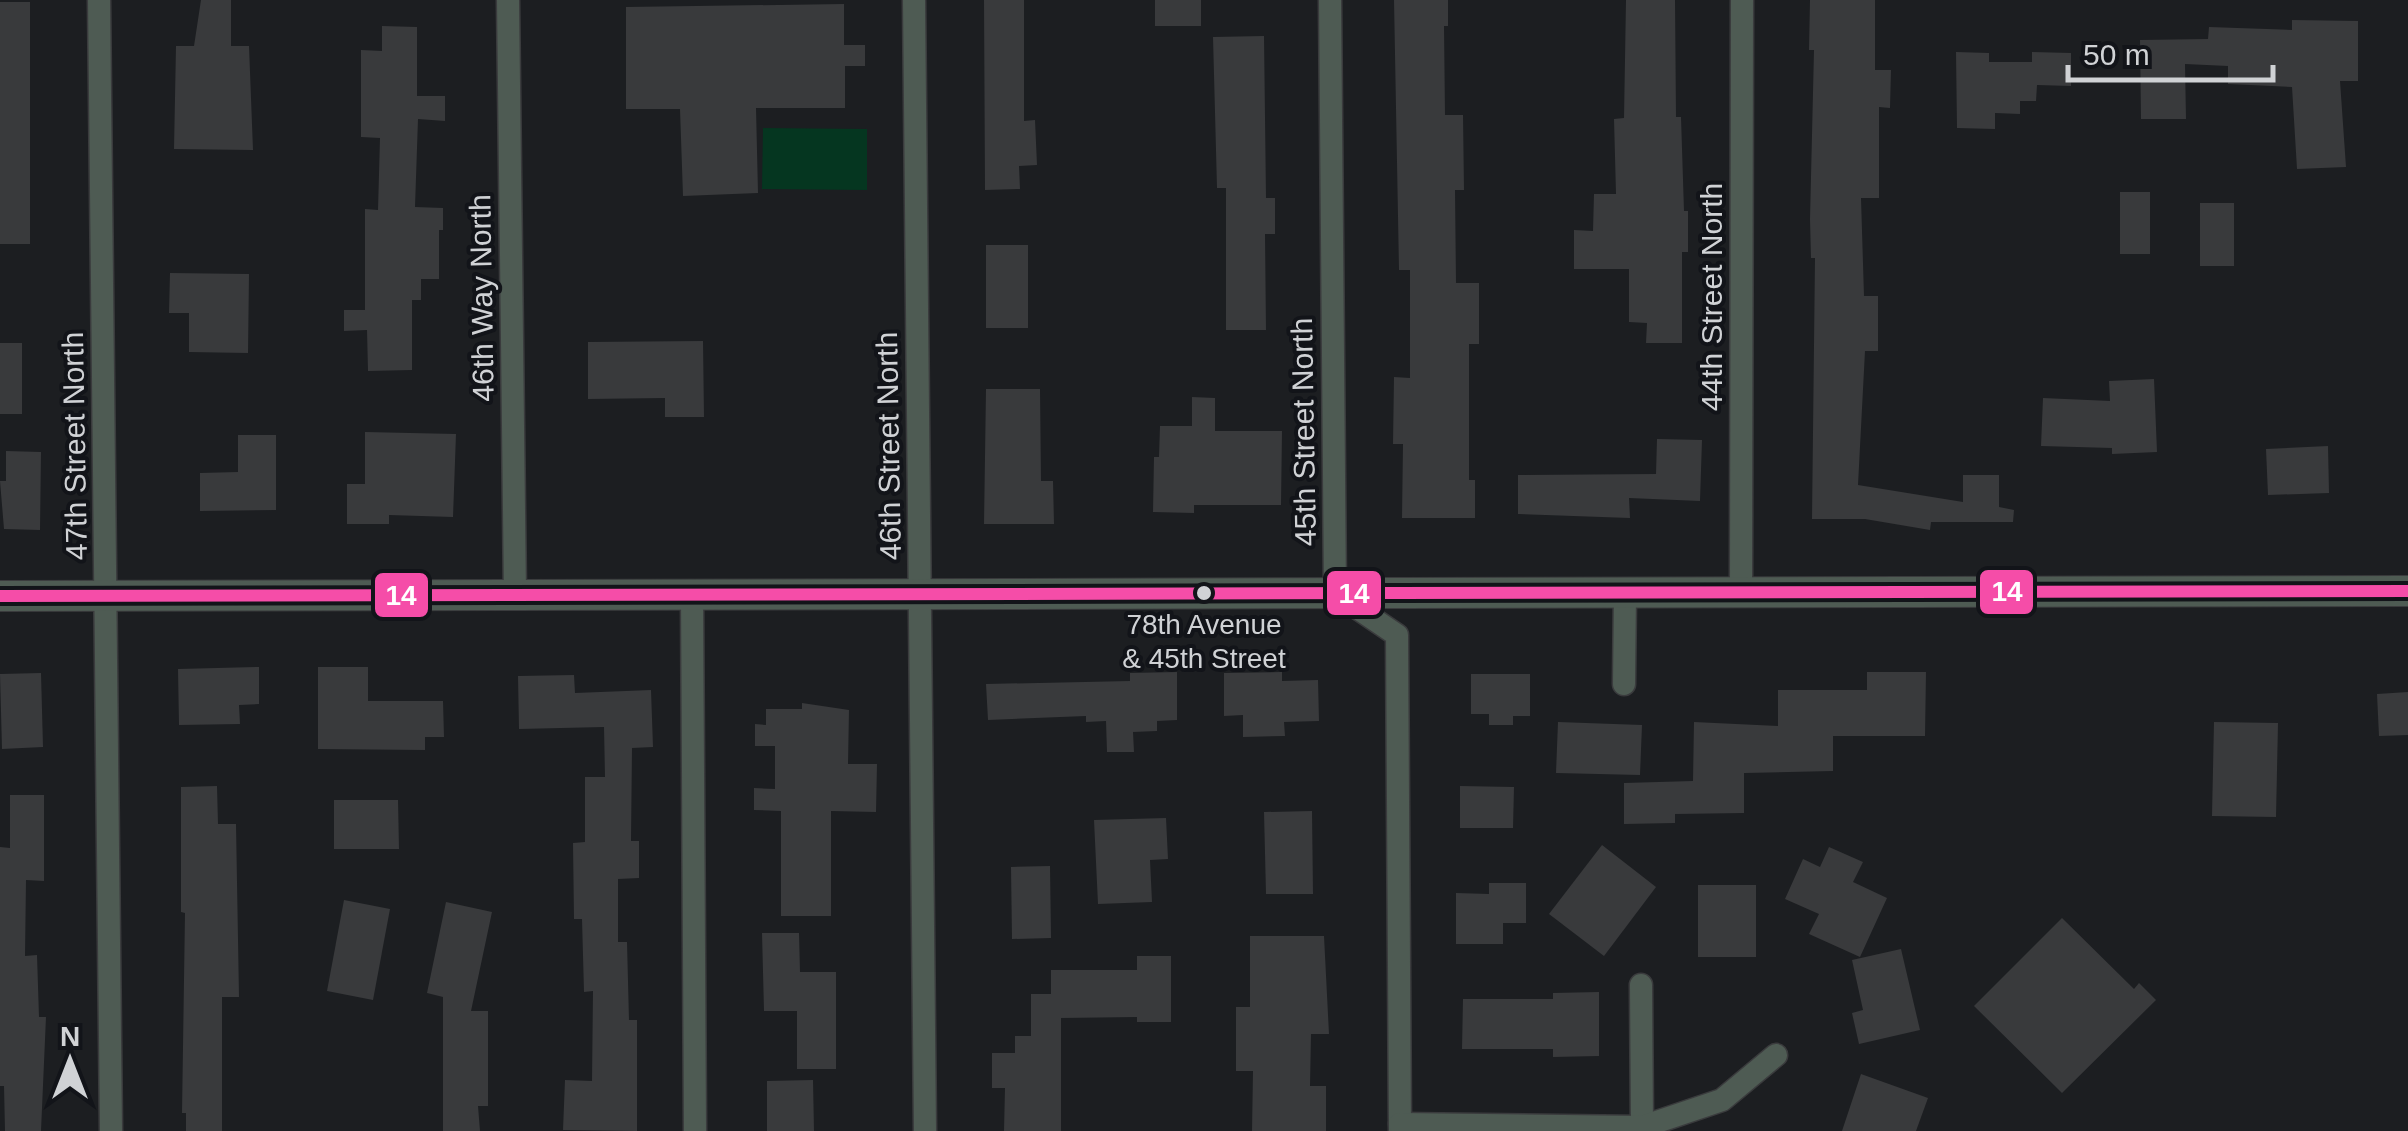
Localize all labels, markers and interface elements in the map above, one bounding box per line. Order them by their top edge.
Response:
scale bar [2068,20,2273,82]
text: 50 m [2083,38,2150,71]
street label: 44th Street North [1695,183,1728,411]
street label: 46th Way North [463,194,500,402]
street label: 45th Street North [1285,318,1322,547]
street label: 47th Street North [56,332,93,561]
street label: 46th Street North [870,332,907,561]
line badge: 14 [1978,568,2035,616]
line badge: 14 [1325,569,1383,617]
line badge: 14 [373,571,430,619]
text: 14 [1991,576,2023,607]
text: 14 [1338,578,1370,609]
text: 14 [385,580,417,611]
marker: 78th Avenue & 45th Street [1194,583,1214,603]
place label: 78th Avenue & 45th Street [1122,609,1286,674]
north arrow [20,1011,120,1111]
text: N [60,1021,80,1052]

